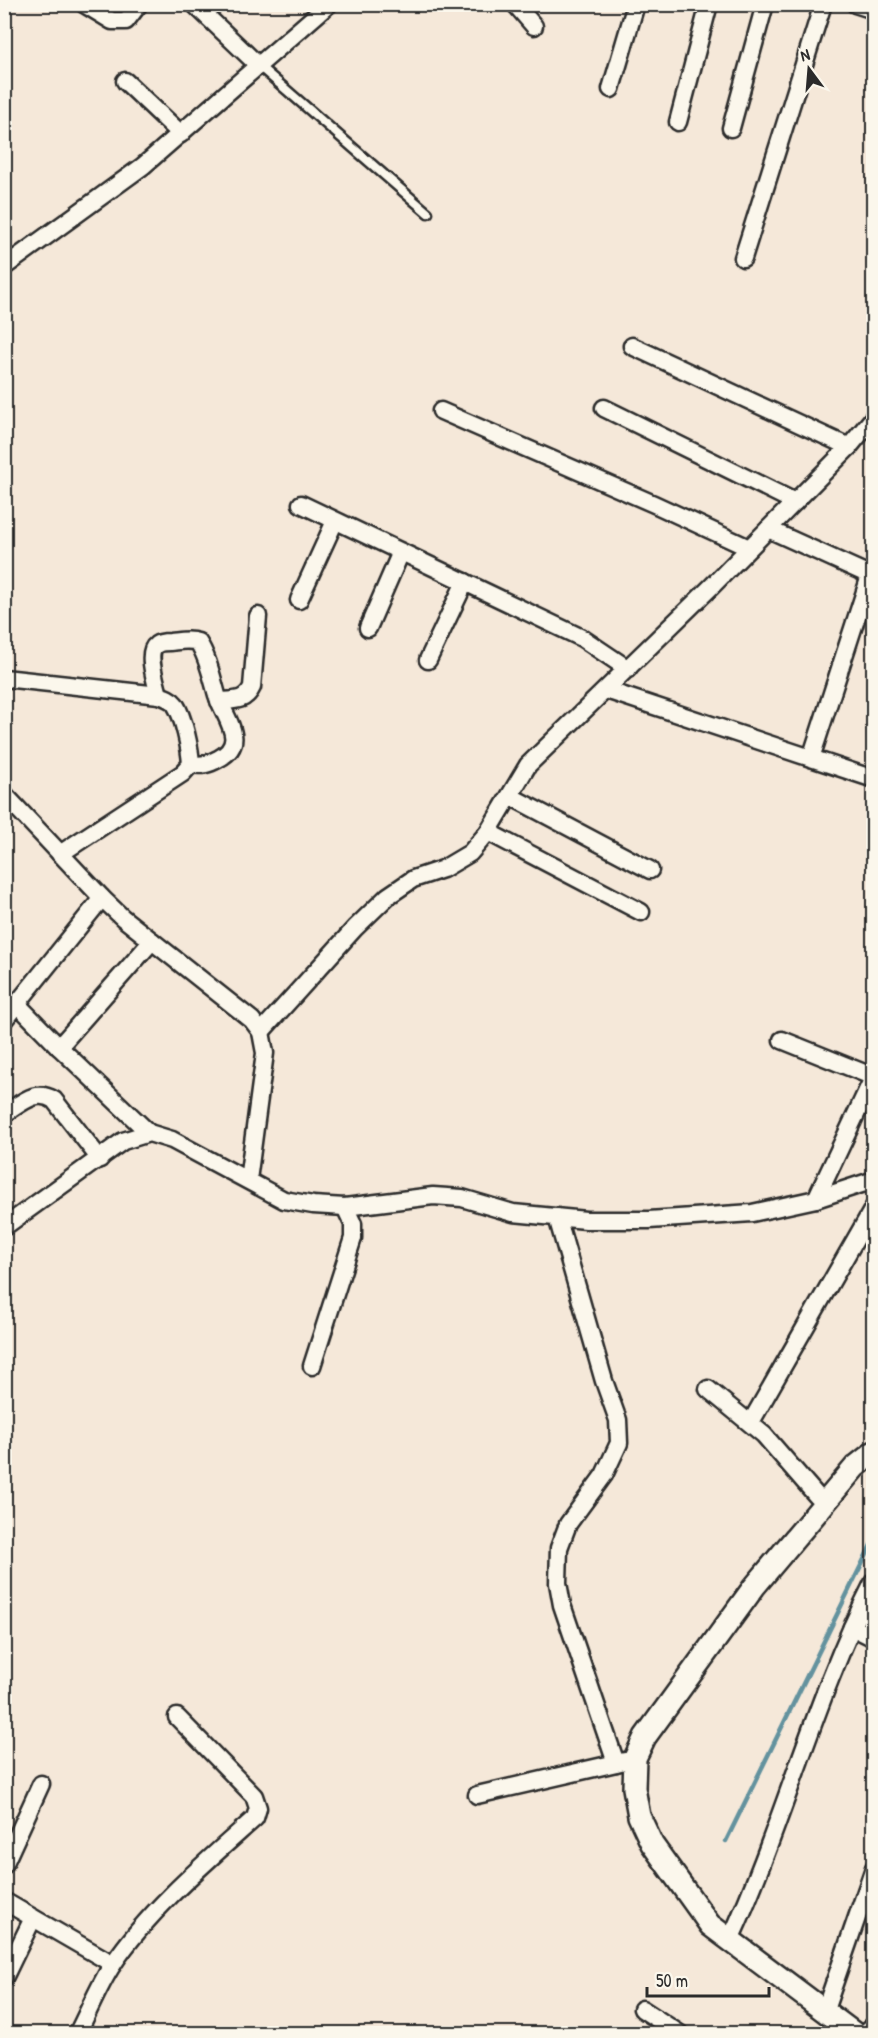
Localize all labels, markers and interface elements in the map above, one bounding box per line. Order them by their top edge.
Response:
north arrow [779,39,839,99]
text: N [798,43,812,66]
scale bar [647,1960,768,1998]
text: 50 m [656,1968,688,1993]

